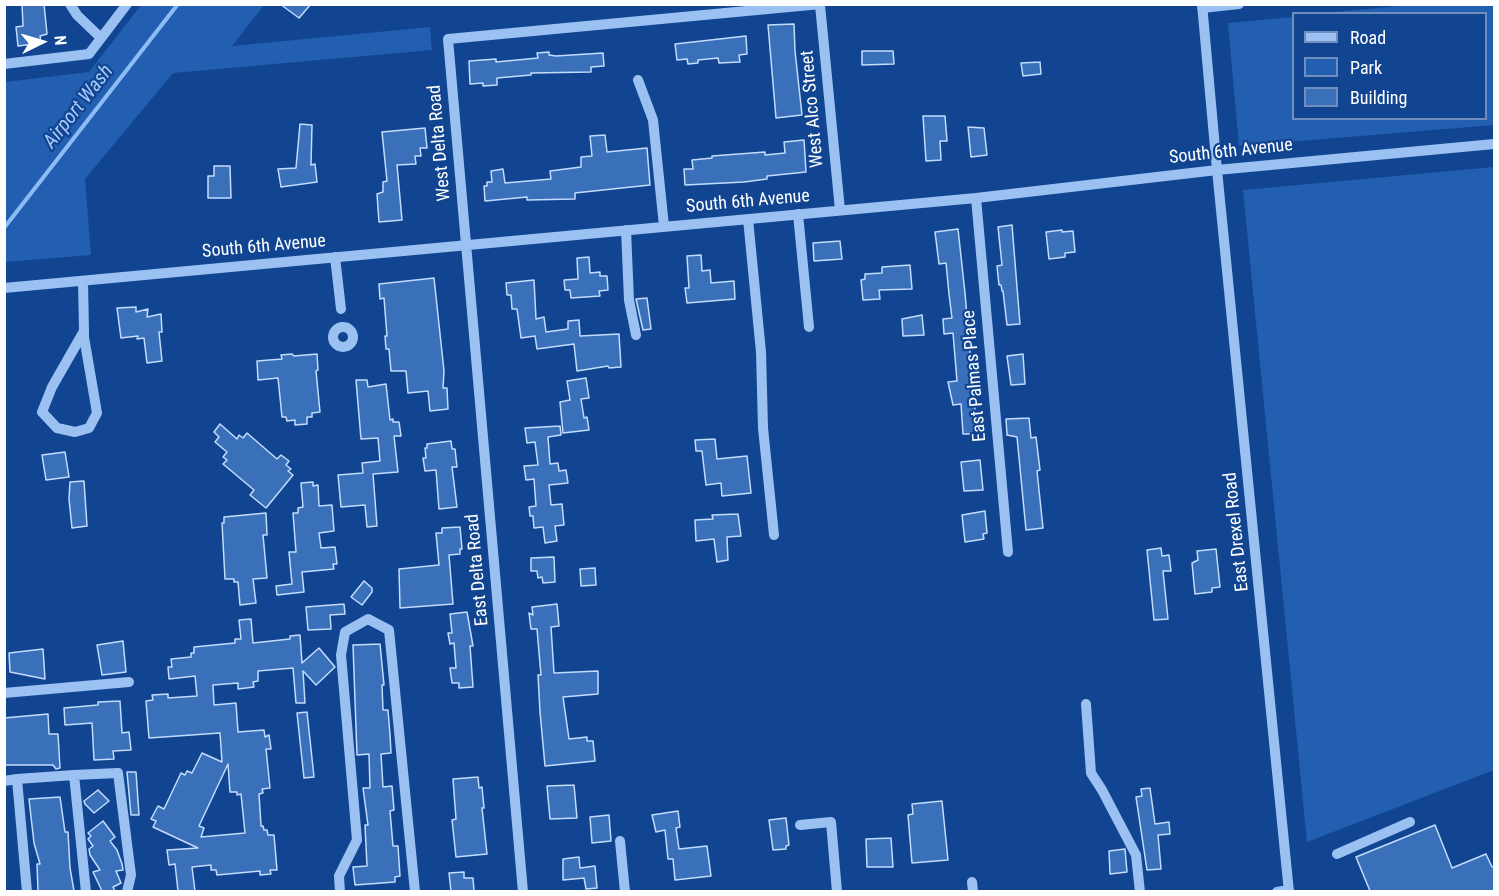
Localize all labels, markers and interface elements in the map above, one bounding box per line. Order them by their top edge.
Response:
north arrow [12,12,72,72]
legend [1292,12,1487,120]
text: Road [1350,27,1386,48]
text: N [51,35,70,46]
street label: West Alco Street [797,49,829,169]
text: Park [1350,57,1382,78]
water label: Airport Wash [39,60,119,154]
street label: West Delta Road [424,84,456,202]
text: Building [1350,87,1407,108]
street label: South 6th Avenue [1168,135,1294,169]
street label: South 6th Avenue [685,186,811,218]
street label: South 6th Avenue [201,231,327,263]
street label: East Palmas Place [958,309,992,443]
street label: East Drexel Road [1220,471,1254,593]
street label: East Delta Road [462,513,494,627]

